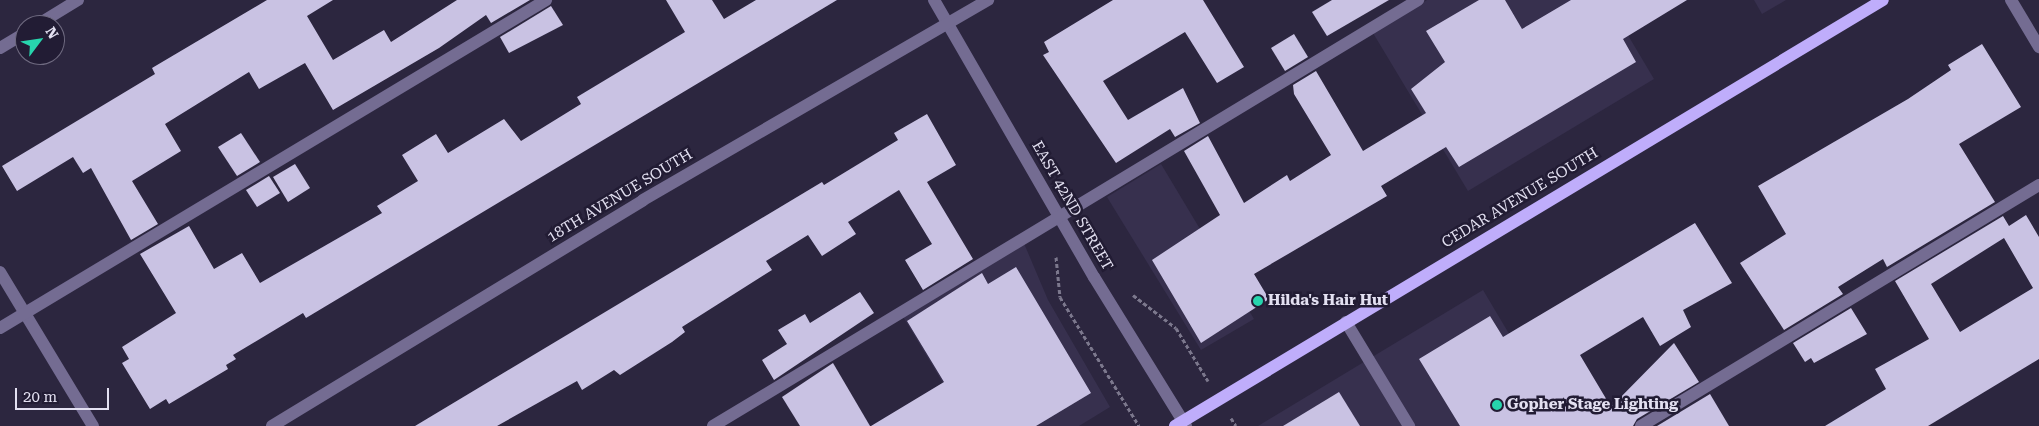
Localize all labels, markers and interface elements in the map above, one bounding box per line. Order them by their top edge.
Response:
north arrow [15,15,65,65]
text: N [42,24,62,42]
street label: EAST 42ND STREET [1028,138,1116,274]
street label: CEDAR AVENUE SOUTH [1439,144,1601,252]
street label: 18TH AVENUE SOUTH [544,146,696,246]
place label: Hilda's Hair Hut [1268,292,1388,310]
marker: Hilda's Hair Hut [1252,295,1264,307]
scale bar [18,378,111,410]
text: 20 m [23,388,57,406]
place label: Gopher Stage Lighting [1507,396,1678,414]
marker: Gopher Stage Lighting [1491,399,1503,411]

